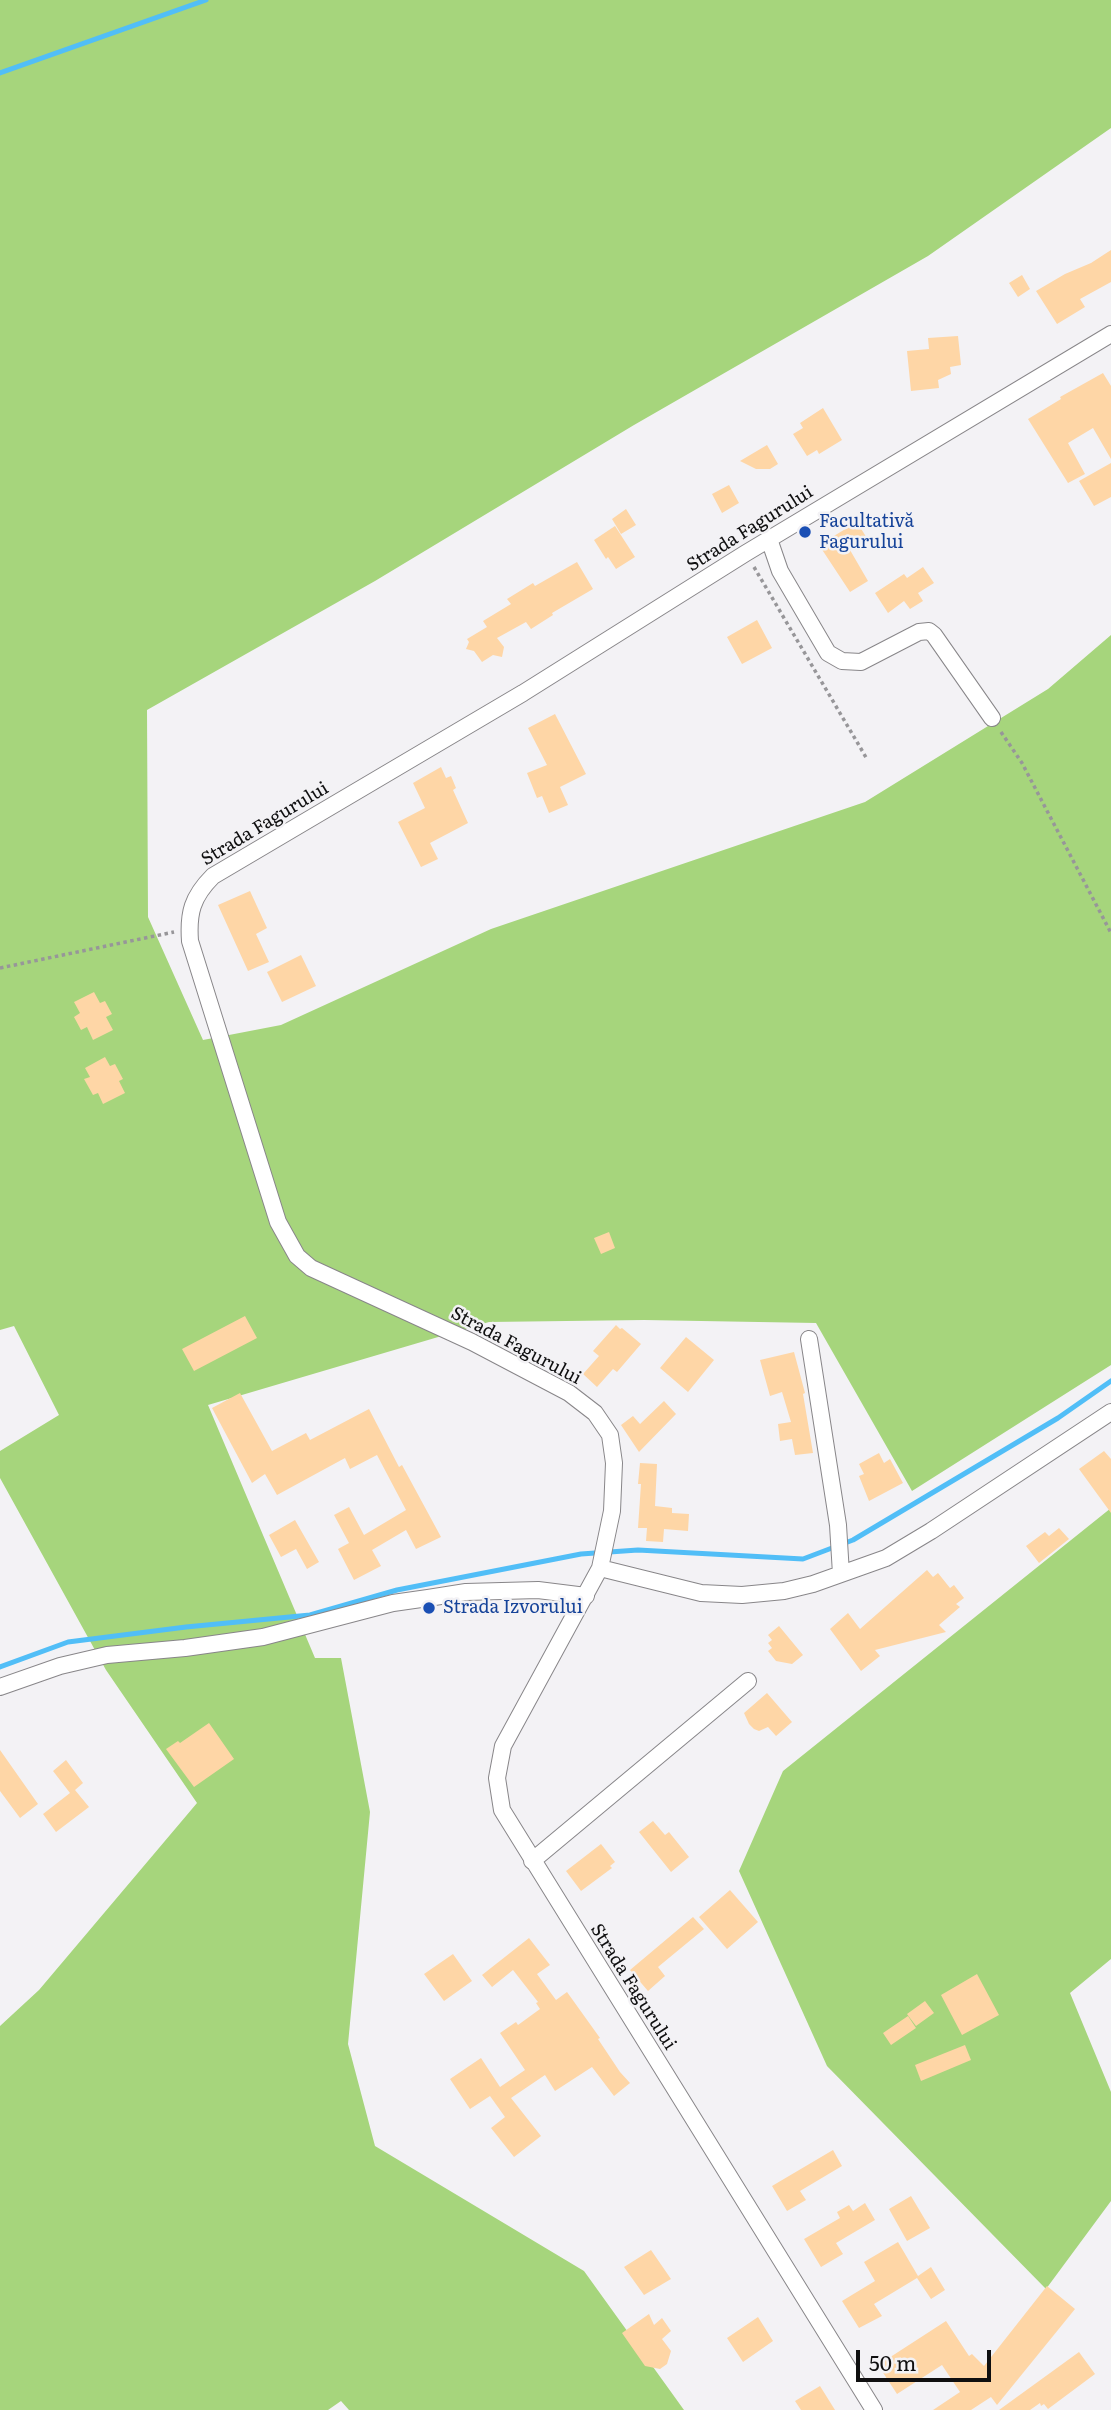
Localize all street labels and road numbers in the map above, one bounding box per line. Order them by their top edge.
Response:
street label: Strada Fagurului [683,482,817,576]
street label: Strada Fagurului [198,778,332,870]
street label: Strada Fagurului [447,1303,585,1389]
street label: Strada Fagurului [586,1920,680,2054]

